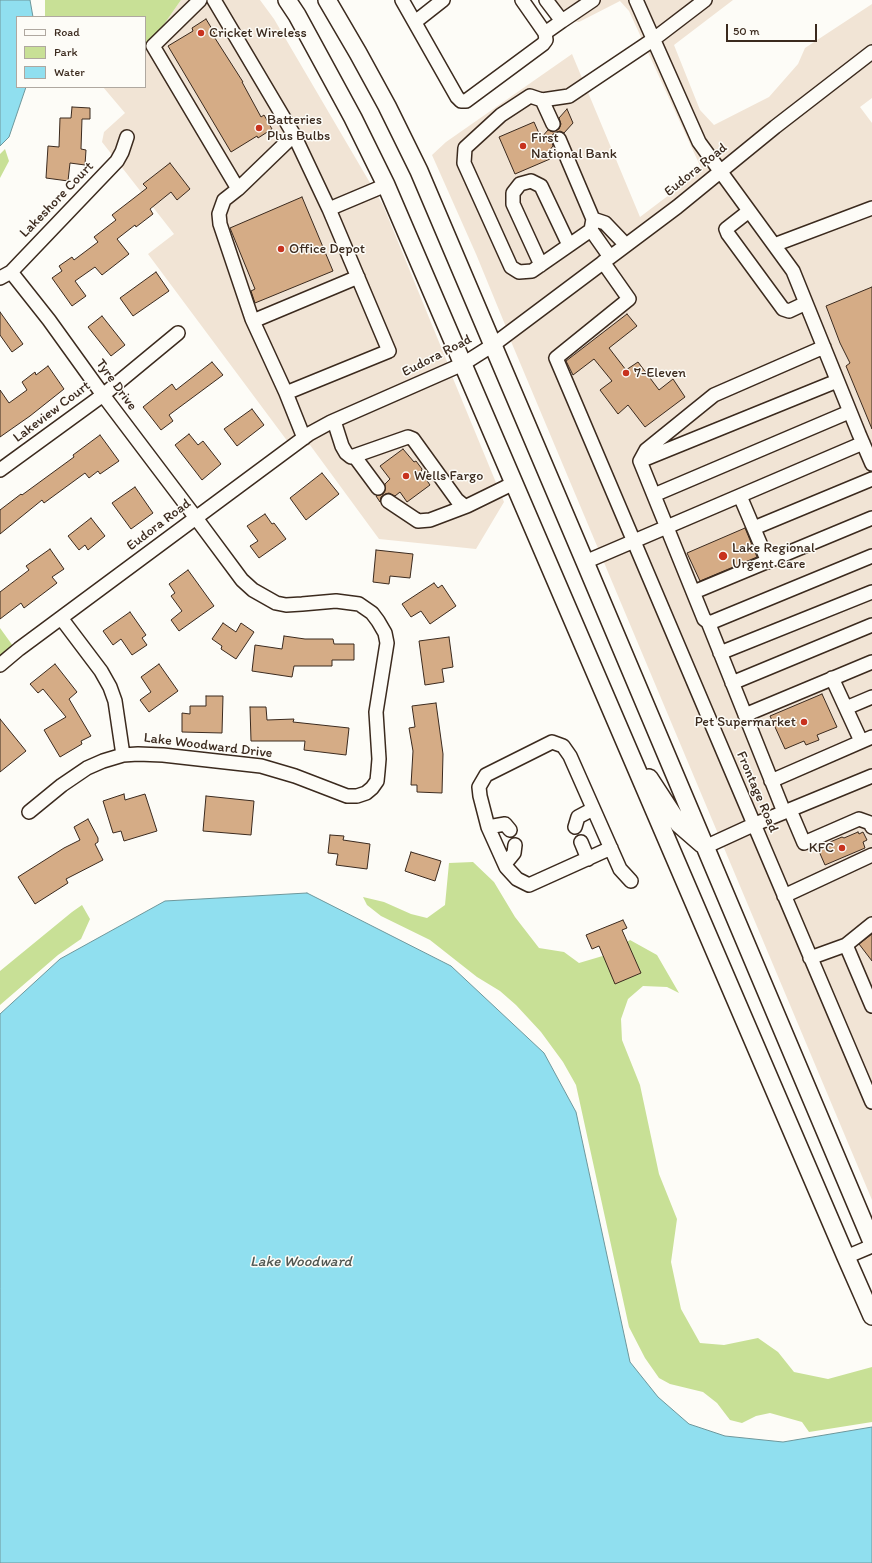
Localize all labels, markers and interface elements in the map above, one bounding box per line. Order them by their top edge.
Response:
legend [16,16,146,88]
scale bar [728,16,819,42]
text: 50 m [733,24,759,38]
text: Road [54,25,80,39]
place label: Cricket Wireless [209,25,307,41]
marker: Cricket Wireless [196,28,206,38]
text: Park [54,45,78,59]
text: Water [54,65,85,79]
place label: Batteries Plus Bulbs [267,112,330,144]
marker: Batteries Plus Bulbs [254,123,264,133]
place label: First National Bank [531,130,617,162]
street label: Eudora Road [661,140,731,200]
marker: First National Bank [518,141,528,151]
street label: Lakeshore Court [17,159,97,241]
place label: Office Depot [289,241,365,257]
marker: Office Depot [276,244,286,254]
street label: Eudora Road [399,331,475,381]
street label: Tyre Drive [92,356,140,414]
place label: 7-Eleven [634,365,686,381]
marker: 7-Eleven [621,368,631,378]
street label: Lakeview Court [10,378,94,446]
place label: Wells Fargo [414,468,483,484]
marker: Wells Fargo [401,471,411,481]
street label: Eudora Road [124,495,194,555]
place label: Lake Regional Urgent Care [732,540,815,572]
marker: Lake Regional Urgent Care [717,550,729,562]
place label: Pet Supermarket [695,714,796,730]
marker: Pet Supermarket [799,717,809,727]
street label: Lake Woodward Drive [143,730,273,762]
street label: Frontage Road [732,749,782,835]
place label: KFC [809,840,834,856]
marker: KFC [837,843,847,853]
water label: Lake Woodward [250,1253,352,1271]

